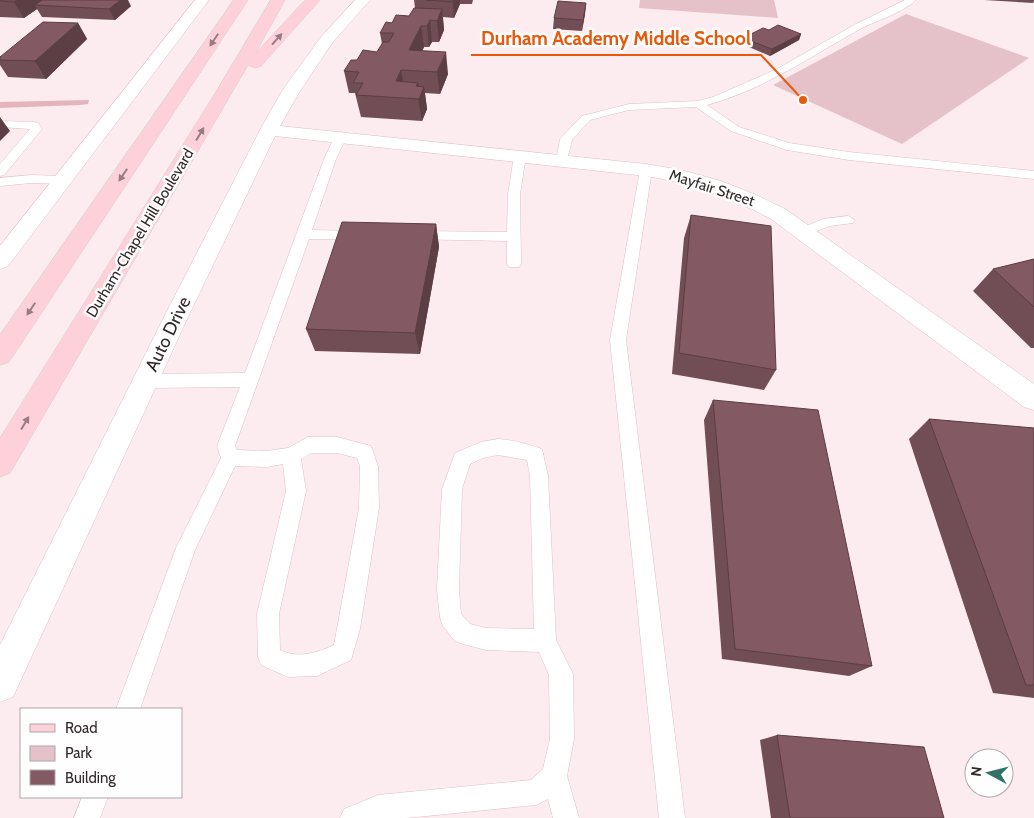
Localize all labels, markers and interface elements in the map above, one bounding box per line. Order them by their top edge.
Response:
callout: Durham Academy Middle School [471,21,761,55]
text: Durham Academy Middle School [481,27,751,50]
one-way arrow [271,32,282,45]
one-way arrow [209,34,219,47]
one-way arrow [195,127,204,140]
street label: Durham-Chapel Hill Boulevard [82,145,198,321]
street label: Mayfair Street [667,166,757,210]
one-way arrow [118,168,128,182]
street label: Auto Drive [140,293,196,375]
one-way arrow [26,302,36,316]
one-way arrow [21,416,30,429]
legend [20,708,182,798]
text: Road [65,719,98,737]
text: Park [65,744,92,762]
north arrow [964,748,1014,798]
text: N [967,765,986,777]
text: Building [65,769,116,787]

